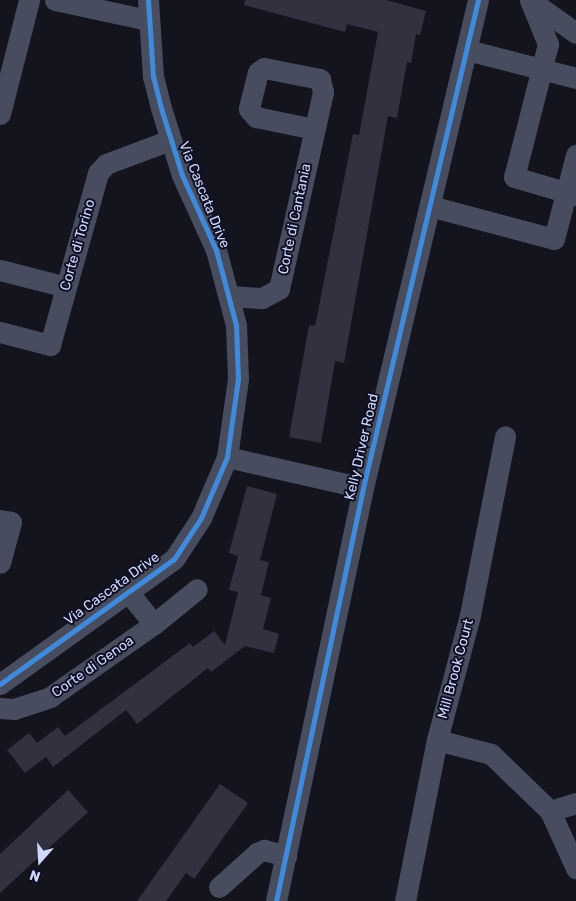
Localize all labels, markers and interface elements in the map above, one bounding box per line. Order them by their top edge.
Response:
street label: Via Cascata Drive [175,139,233,251]
street label: Corte di Cantania [275,162,315,276]
street label: Corte di Torino [57,197,99,293]
street label: Kelly Driver Road [342,392,382,502]
street label: Via Cascata Drive [61,549,163,629]
street label: Mill Brook Court [435,617,477,721]
street label: Corte di Genoa [49,633,137,701]
north arrow [15,836,65,886]
text: N [27,866,42,885]

